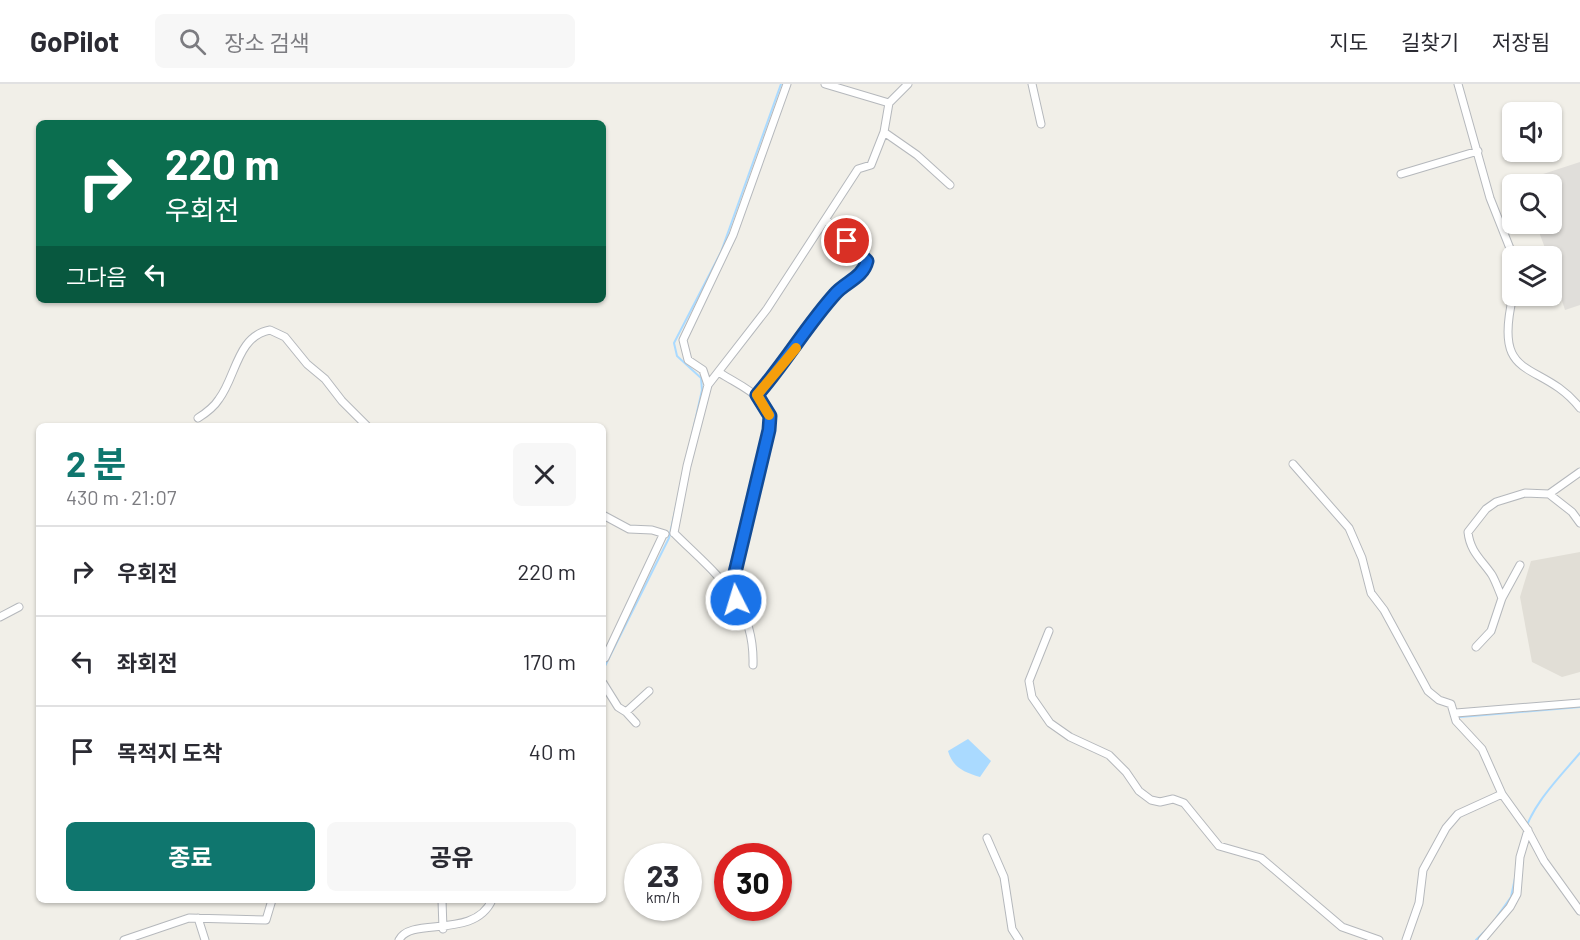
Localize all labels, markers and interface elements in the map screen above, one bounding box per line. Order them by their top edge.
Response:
search box [155,14,575,68]
text: GoPilot [30,24,119,58]
icon: search [176,25,209,58]
text: 장소 검색 [224,29,310,55]
text: 지도 [1329,29,1368,54]
text: 길찾기 [1401,29,1459,54]
text: 저장됨 [1492,29,1550,54]
map controls [1502,102,1562,306]
button: sound [1502,102,1562,162]
text: 220 m [165,138,279,188]
icon: right [66,144,144,222]
button: search [1502,174,1562,234]
text: 우회전 [165,193,240,225]
pin [821,215,872,266]
icon: arrive [830,224,863,257]
button: layers [1502,246,1562,306]
icon: left [139,258,172,291]
text: 그다음 [66,263,127,289]
text: 2 분 [66,441,126,484]
button: close [513,443,576,506]
text: 430 m · 21:07 [66,485,176,509]
icon: right [66,555,99,588]
text: 220 m [517,558,576,584]
text: 우회전 [117,559,178,585]
position arrow [704,568,768,632]
icon: left [66,645,99,678]
text: 170 m [523,648,576,674]
text: 좌회전 [117,649,178,675]
icon: arrive [66,735,99,768]
text: 40 m [529,738,576,764]
text: 목적지 도착 [117,739,223,765]
button: 종료 [66,822,315,891]
button: 공유 [327,822,576,891]
speed limit sign: 30 [714,843,792,921]
text: 23 [647,857,679,893]
text: km/h [646,888,680,906]

